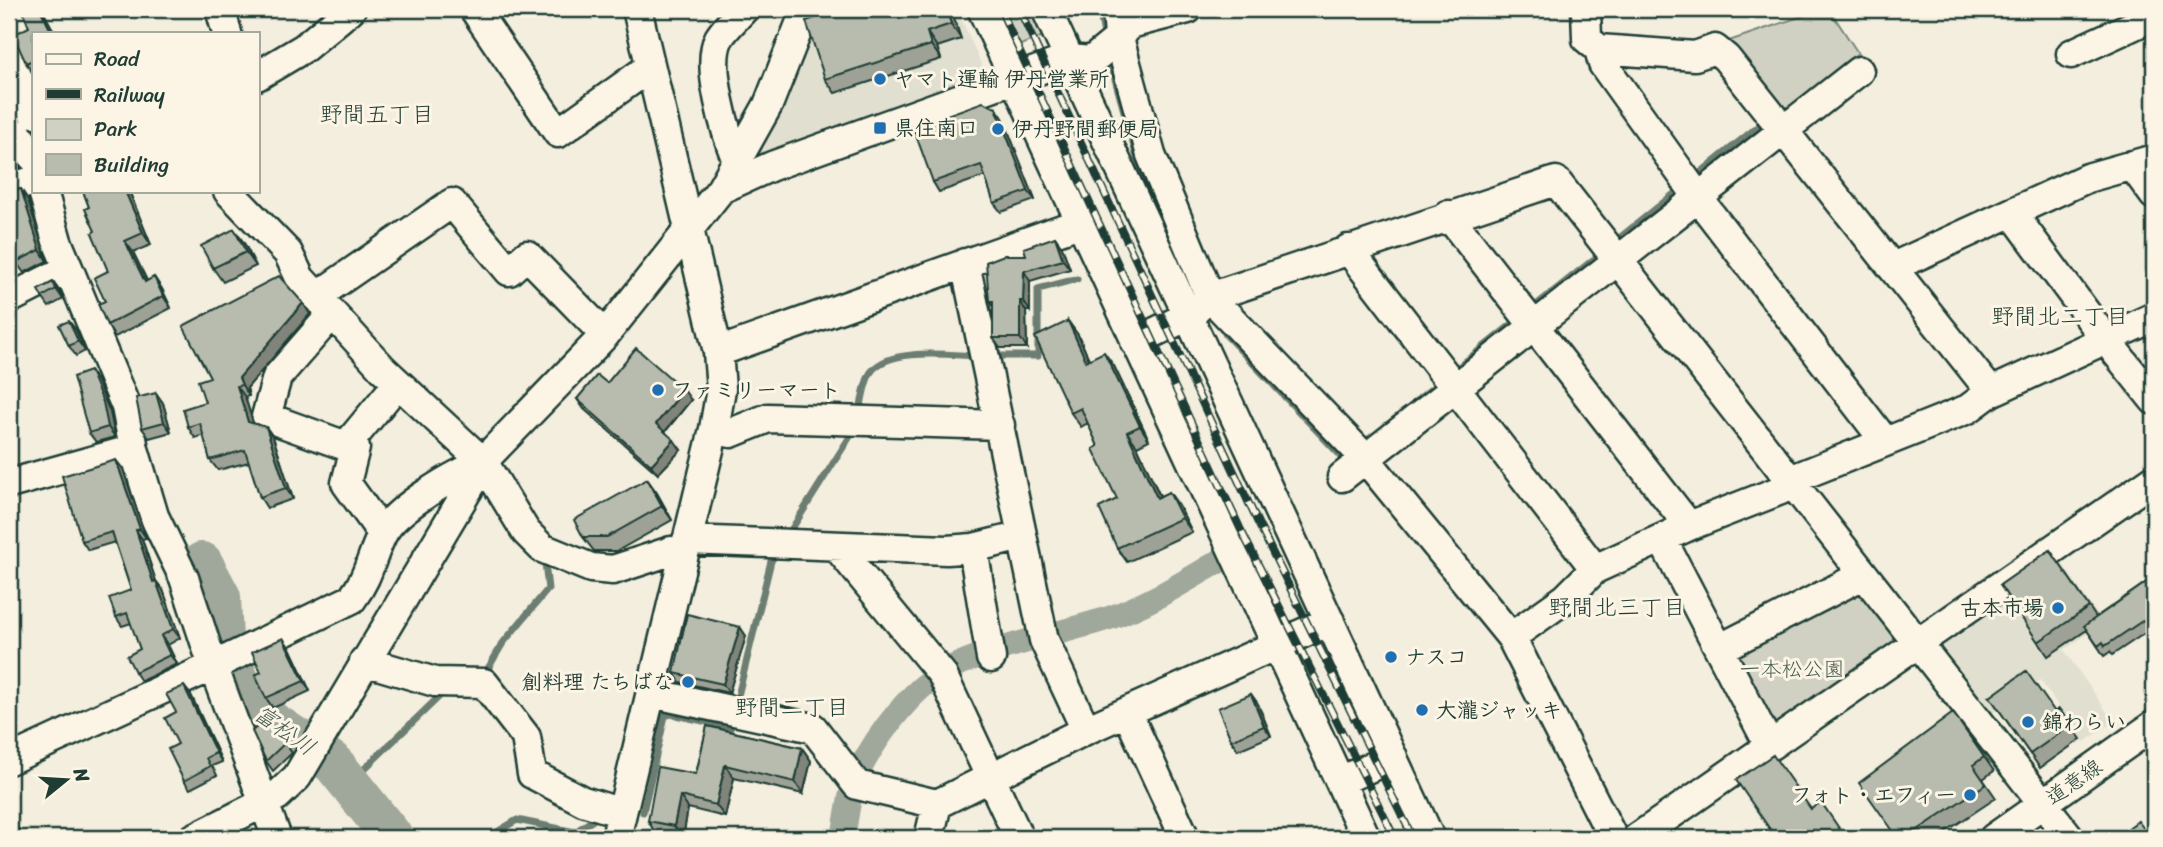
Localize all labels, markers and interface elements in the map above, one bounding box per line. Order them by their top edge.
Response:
legend [32,32,259,192]
text: Road [94,40,141,78]
place label: ヤマト運輸 伊丹営業所 [894,60,1109,98]
marker: ヤマト運輸 伊丹営業所 [872,71,888,87]
text: Railway [94,76,165,114]
district label: 野間五丁目 [320,94,435,135]
place label: 県住南口 [894,109,978,147]
text: Park [94,110,137,148]
place label: 伊丹野間郵便局 [1012,110,1159,148]
marker: 県住南口 [872,120,888,136]
marker: 伊丹野間郵便局 [990,121,1006,137]
text: Building [94,146,170,184]
district label: 野間北二丁目 [1991,296,2129,337]
place label: ファミリーマート [672,371,841,409]
marker: ファミリーマート [650,382,666,398]
district label: 野間北三丁目 [1548,587,1686,628]
place label: 古本市場 [1960,589,2044,627]
marker: 古本市場 [2050,600,2066,616]
place label: ナスコ [1405,638,1468,676]
marker: ナスコ [1383,649,1399,665]
park label: 一本松公園 [1740,650,1845,688]
place label: 創料理 たちばな [522,663,674,701]
marker: 創料理 たちばな [680,674,696,690]
district label: 野間二丁目 [735,687,850,728]
place label: 大瀧ジャッキ [1436,691,1562,729]
water label: 富松川 [245,694,325,767]
marker: 大瀧ジャッキ [1414,702,1430,718]
place label: 錦わらい [2042,703,2126,741]
marker: 錦わらい [2020,714,2036,730]
north arrow [32,746,102,816]
street label: 道意線 [2037,748,2111,816]
text: N [64,763,100,787]
place label: フォト・エフィー [1791,776,1956,814]
marker: フォト・エフィー [1962,787,1978,803]

